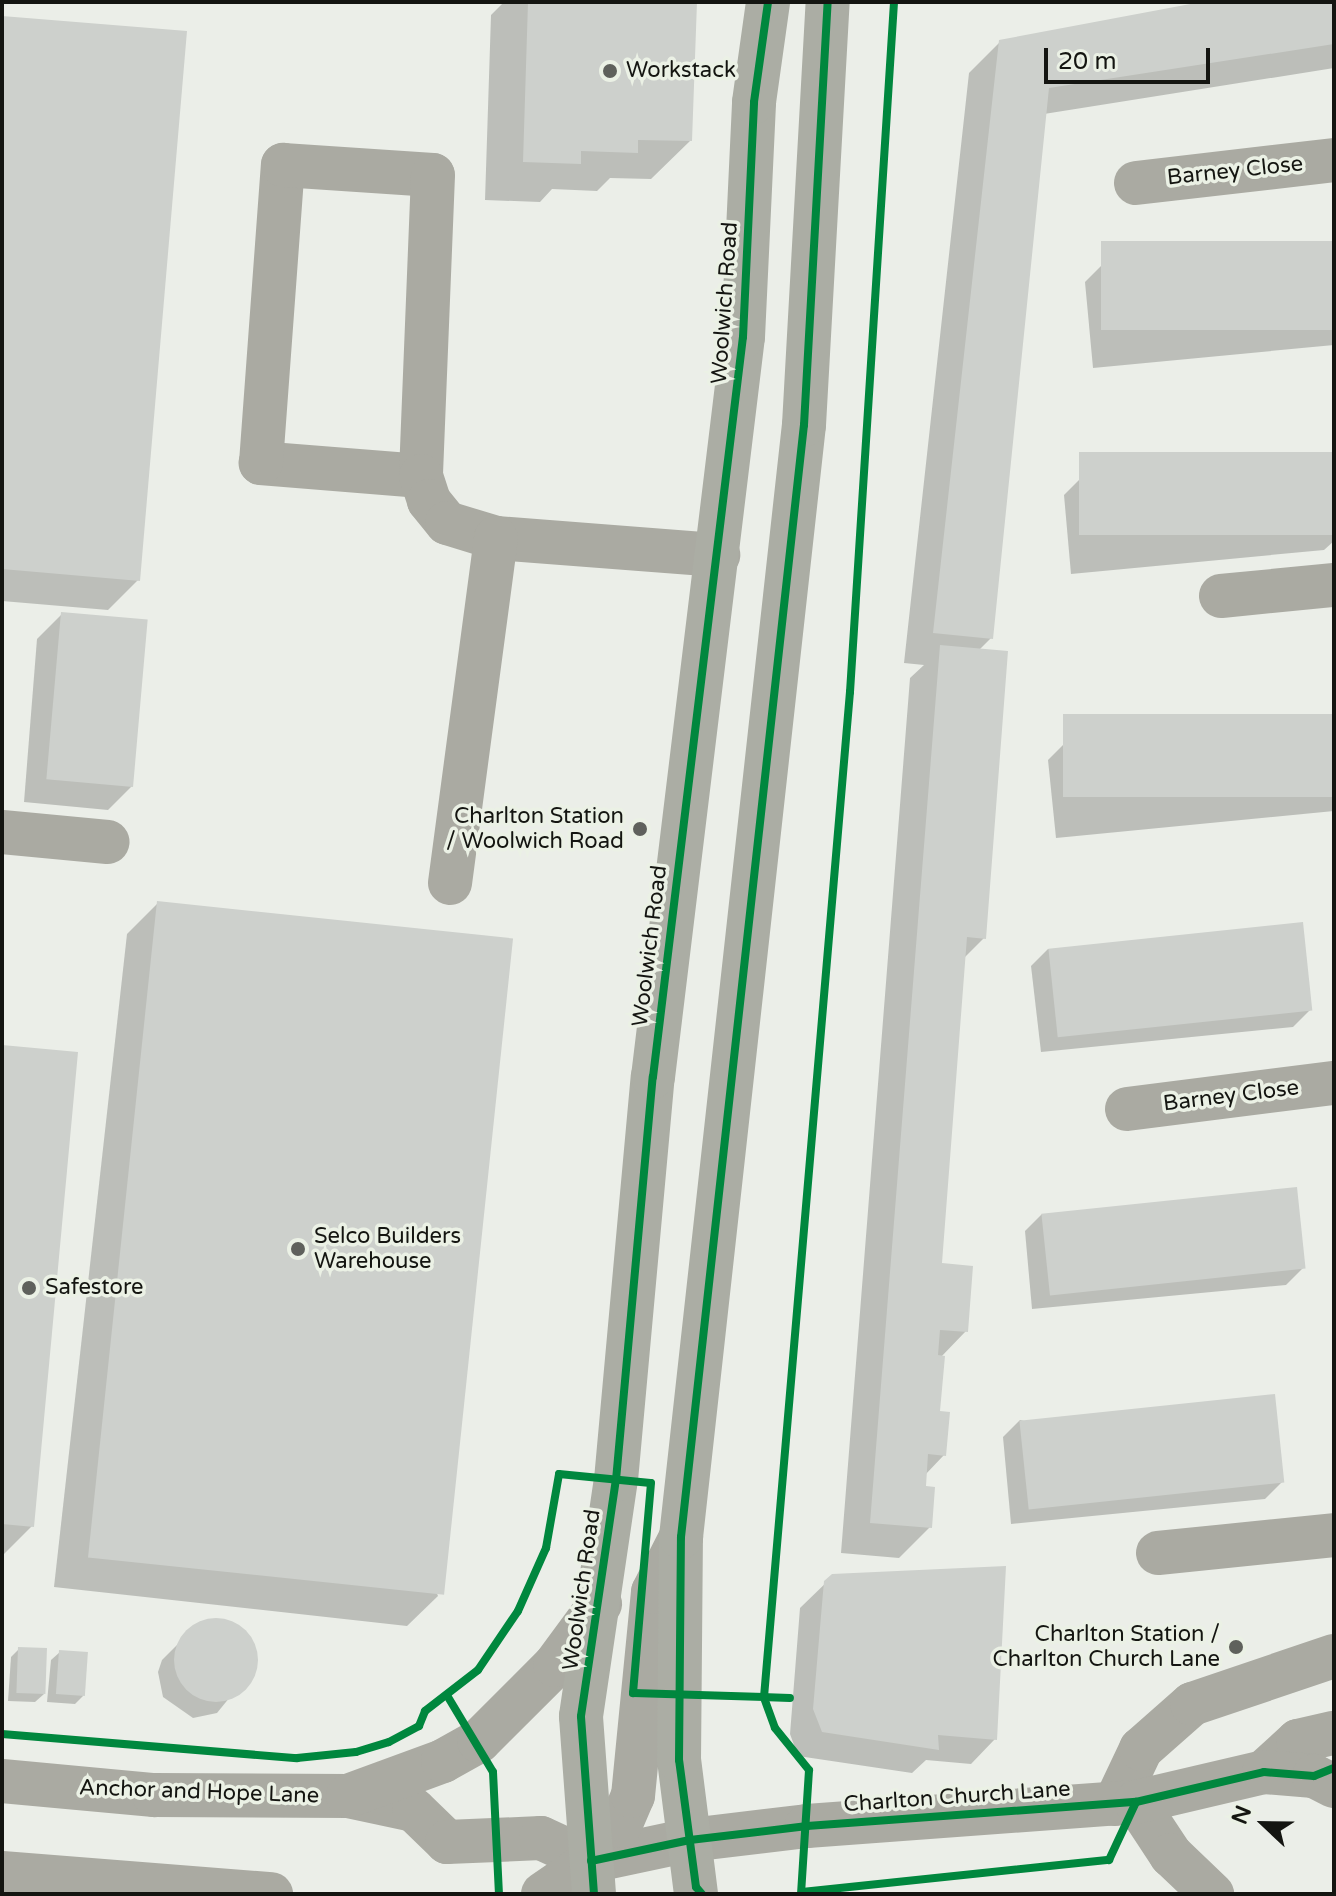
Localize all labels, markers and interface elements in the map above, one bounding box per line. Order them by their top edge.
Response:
scale bar [1048,32,1214,82]
text: 20 m [1058,47,1116,76]
place label: Workstack [626,58,736,84]
marker: Workstack [601,62,619,80]
street label: Barney Close [1166,151,1304,191]
street label: Woolwich Road [706,221,744,385]
place label: Charlton Station / Woolwich Road [446,803,624,854]
marker: Charlton Station / Woolwich Road [631,820,649,838]
street label: Woolwich Road [627,864,673,1028]
street label: Barney Close [1162,1075,1300,1117]
place label: Selco Builders Warehouse [314,1223,461,1274]
marker: Selco Builders Warehouse [289,1240,307,1258]
place label: Safestore [45,1275,143,1301]
marker: Safestore [20,1279,38,1297]
street label: Woolwich Road [558,1508,606,1672]
place label: Charlton Station / Charlton Church Lane [992,1621,1220,1672]
marker: Charlton Station / Charlton Church Lane [1227,1638,1245,1656]
street label: Anchor and Hope Lane [78,1775,320,1809]
street label: Charlton Church Lane [843,1776,1071,1818]
north arrow [1224,1784,1304,1864]
text: N [1226,1802,1257,1828]

